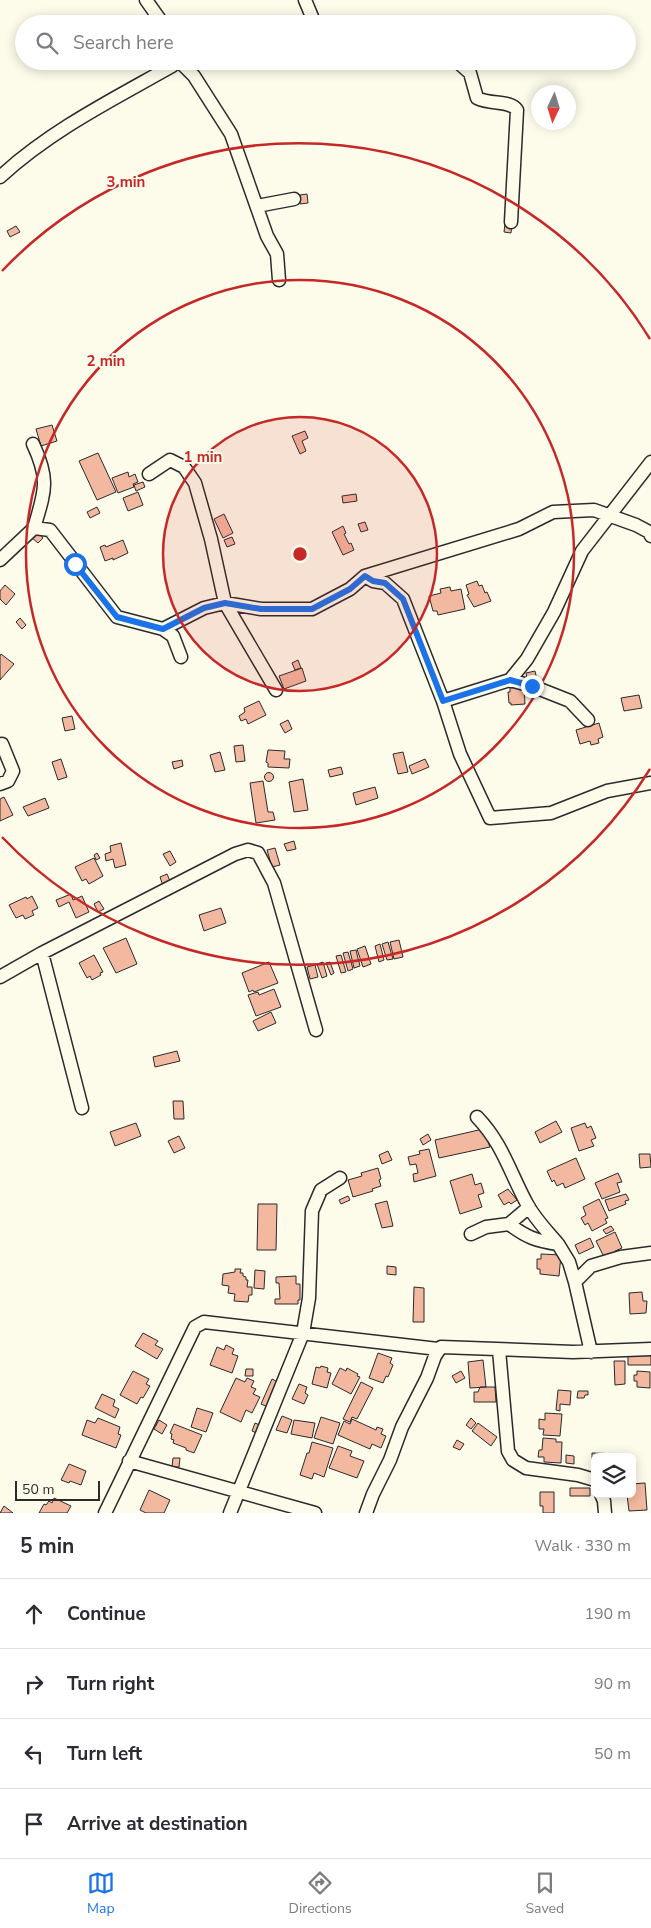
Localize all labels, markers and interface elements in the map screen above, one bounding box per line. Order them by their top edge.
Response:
search box [15,15,636,70]
icon: search [33,29,61,57]
text: Search here [73,30,174,56]
north arrow [531,85,576,130]
text: 3 min [107,172,145,192]
text: 2 min [87,351,125,371]
text: 1 min [184,447,222,467]
centre of rings [291,545,309,563]
route start [64,553,87,576]
route end [521,675,544,698]
map controls [591,1453,636,1498]
button: layers [591,1453,636,1498]
scale bar [15,1478,100,1501]
text: 50 m [22,1480,54,1499]
text: 5 min [20,1532,74,1560]
text: Walk · 330 m [535,1535,631,1557]
icon: ahead [20,1600,48,1628]
text: Continue [67,1601,146,1627]
text: 190 m [584,1603,631,1625]
icon: right [20,1670,48,1698]
text: Turn right [67,1671,154,1697]
text: 90 m [594,1673,631,1695]
icon: left [20,1740,48,1768]
text: Turn left [67,1741,142,1767]
text: 50 m [594,1743,631,1765]
icon: arrive [20,1810,48,1838]
text: Arrive at destination [67,1811,248,1837]
tab: Map [87,1869,115,1918]
tab: Directions [289,1869,352,1918]
tab: Saved [525,1869,564,1918]

